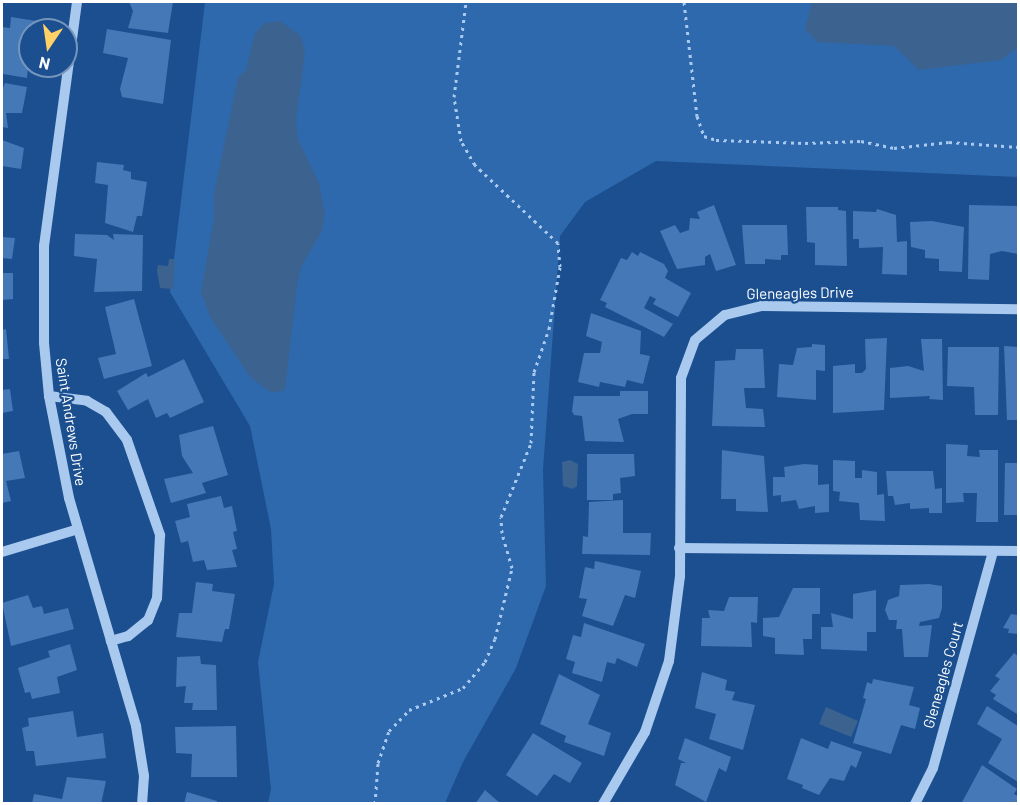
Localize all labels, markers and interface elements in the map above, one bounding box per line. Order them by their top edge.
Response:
north arrow [18,18,78,78]
text: N [37,54,52,75]
street label: Gleneagles Drive [746,283,854,303]
street label: Saint Andrews Drive [52,357,90,487]
street label: Gleneagles Court [919,620,967,730]

